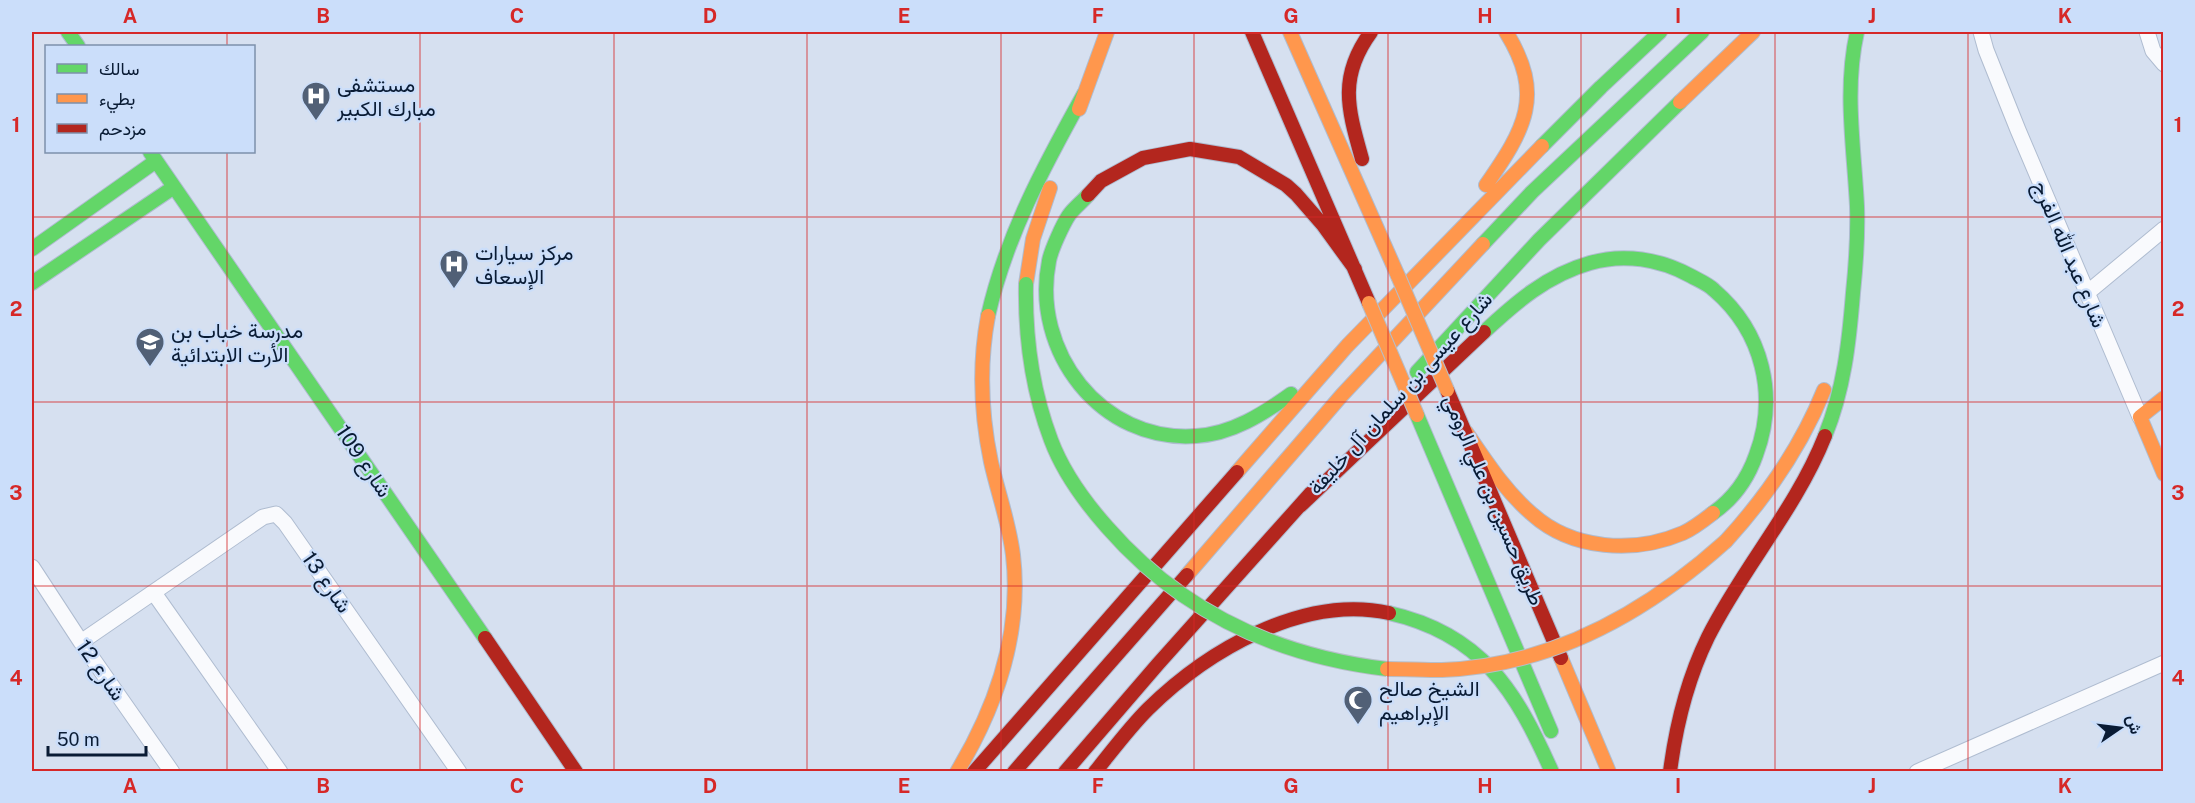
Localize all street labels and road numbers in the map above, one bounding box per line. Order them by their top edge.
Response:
street label: شارع عبد الله الفرج [2026,177,2112,332]
street label: شارع عيسى بن سلمان آل خليفة [1303,287,1499,501]
street label: طريق حسين بن علي الرومي [1434,391,1550,611]
street label: شارع 109 [329,420,397,503]
street label: شارع 13 [295,547,357,619]
street label: شارع 12 [69,635,131,706]

